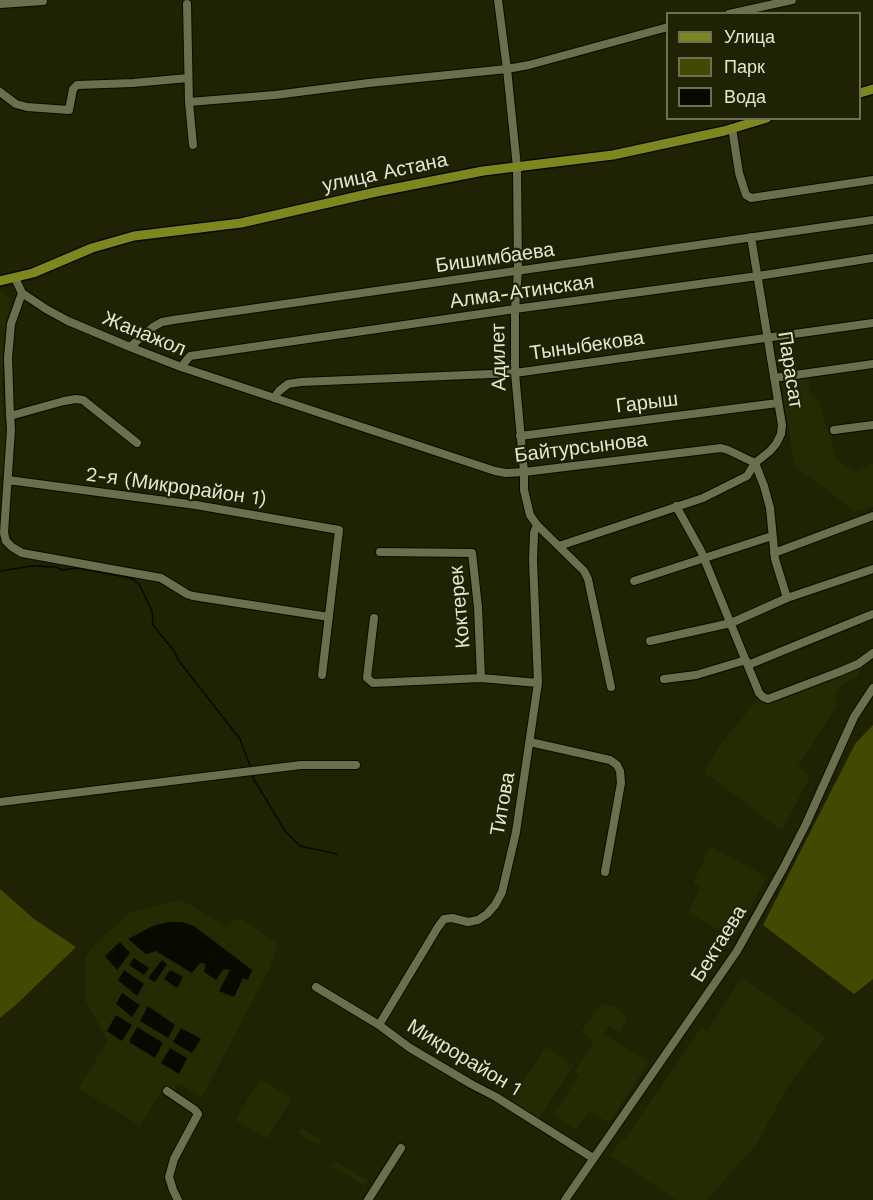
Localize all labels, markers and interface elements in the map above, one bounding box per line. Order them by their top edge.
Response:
legend [666,12,861,120]
text: Улица [724,26,775,47]
text: Парк [724,56,765,77]
text: Вода [724,86,766,107]
street label: улица Астана [320,148,450,198]
street label: Бишимбаева [434,238,556,278]
street label: Алма-Атинская [448,270,596,314]
street label: Жанажол [99,306,189,362]
street label: Адилет [486,323,512,391]
street label: Тыныбекова [528,326,646,366]
street label: Парасат [772,330,808,410]
street label: Гарыш [615,387,679,419]
street label: Байтурсынова [513,428,649,468]
street label: 2-я (Микрорайон 1) [84,462,268,512]
street label: Коктерек [444,565,476,649]
street label: Титова [486,770,520,838]
street label: Бектаева [686,901,752,987]
street label: Микрорайон 1 [403,1014,525,1102]

